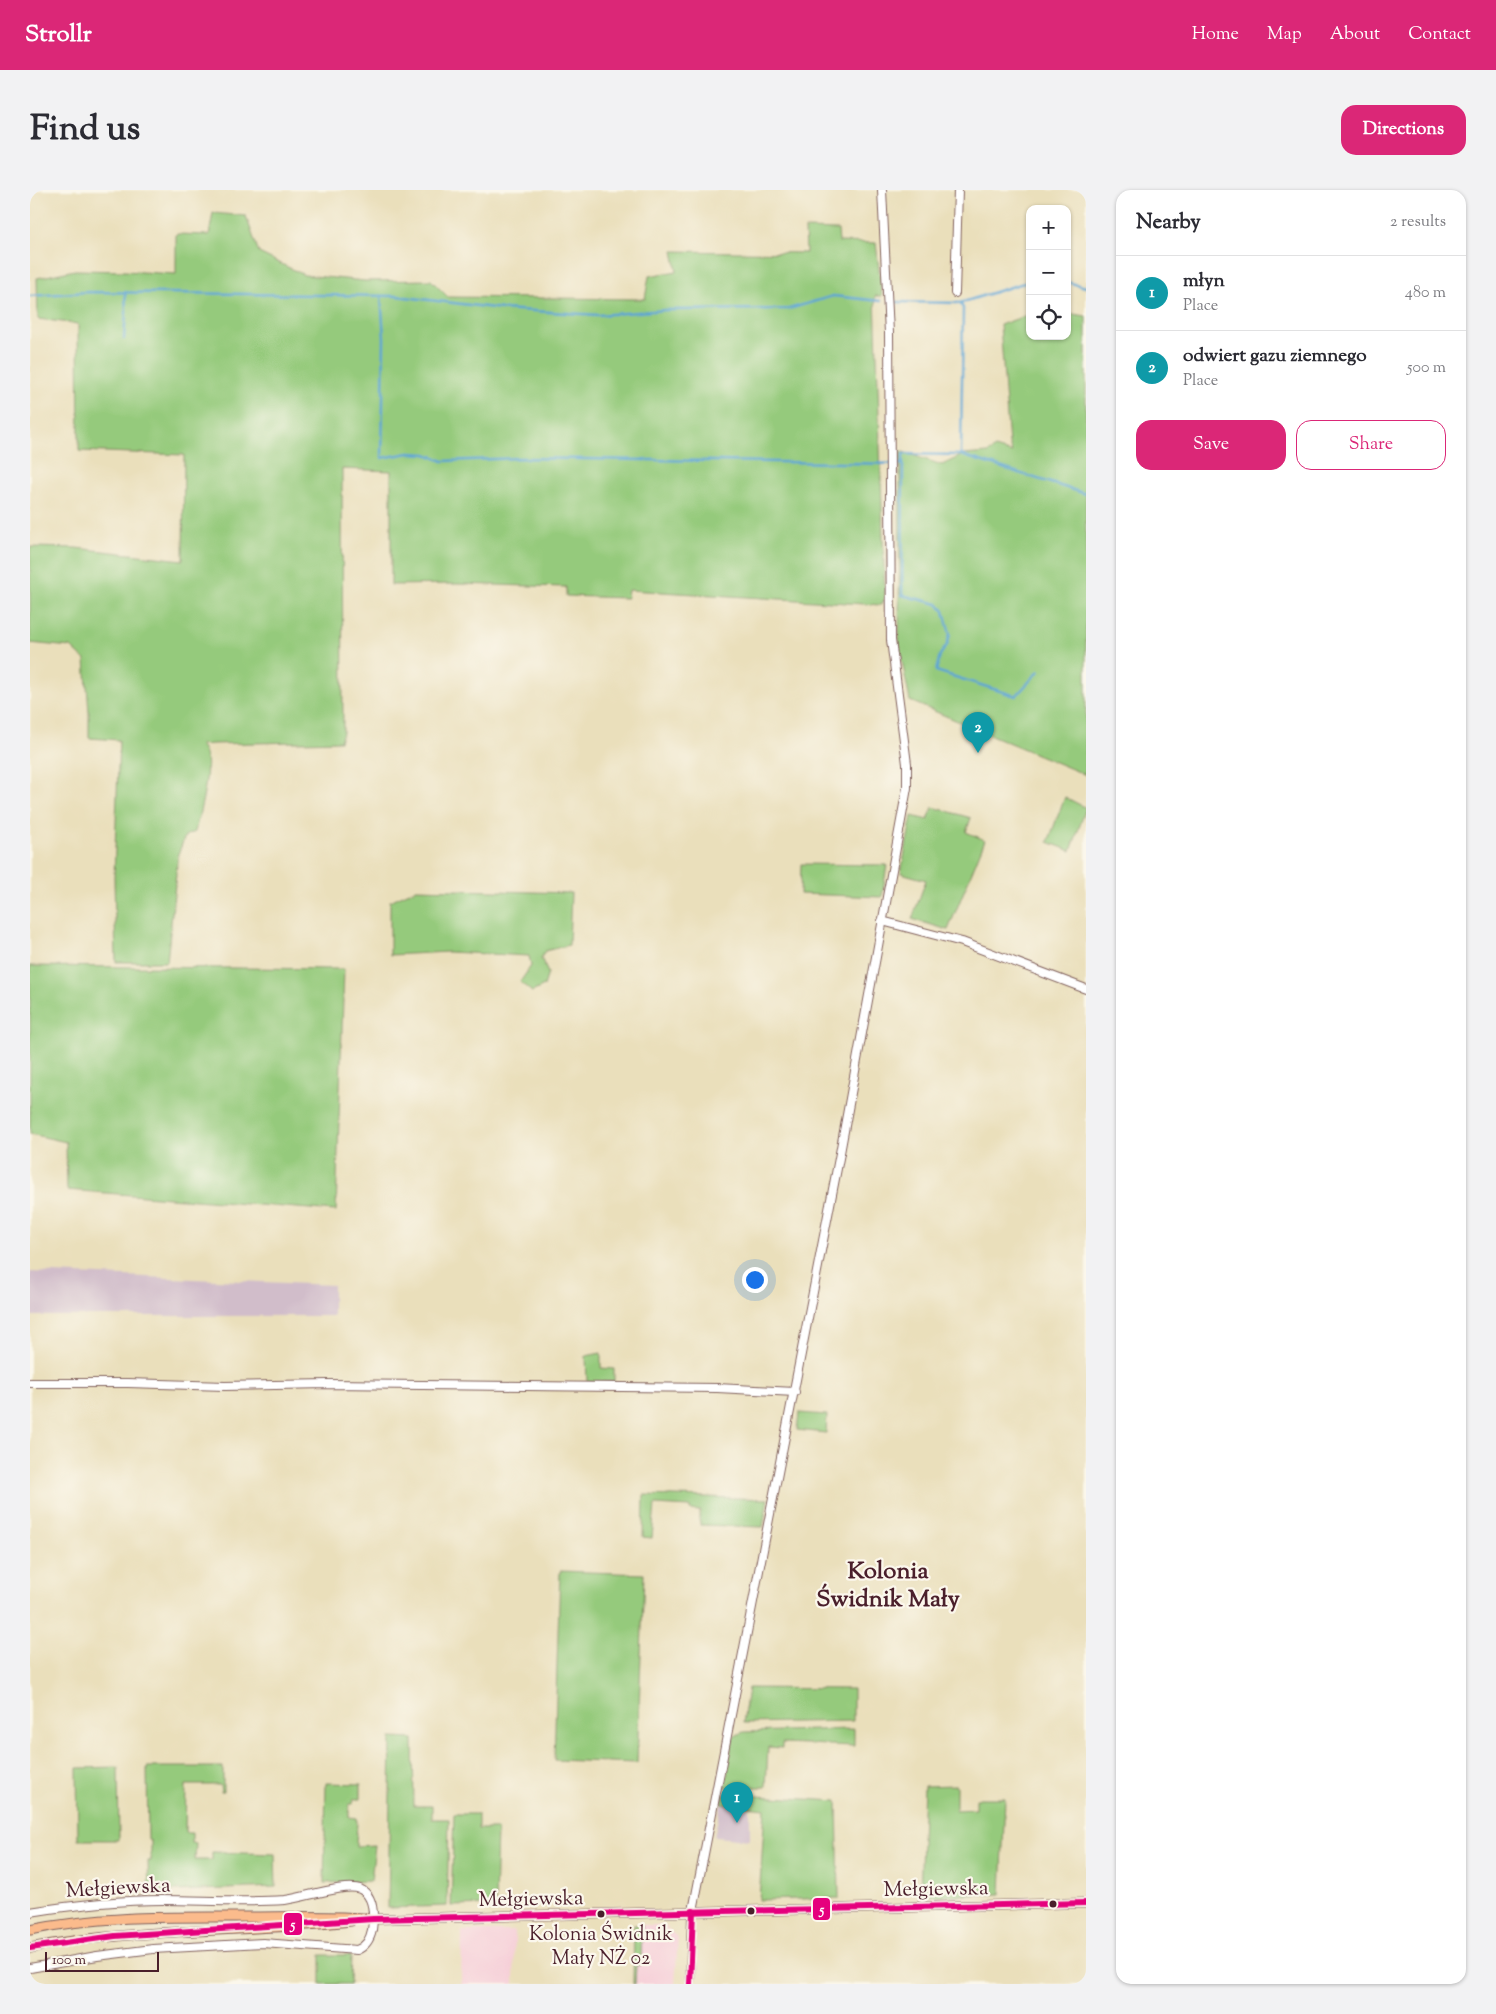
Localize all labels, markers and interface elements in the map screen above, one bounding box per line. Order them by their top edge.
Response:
text: Strollr [25,18,92,52]
text: Home [1192,22,1239,48]
text: Map [1267,22,1302,48]
text: About [1330,22,1380,48]
text: Contact [1408,22,1471,48]
text: Find us [30,105,140,156]
button: Directions [1341,105,1466,155]
map controls [1026,205,1071,340]
button: + [1026,205,1071,250]
text: Nearby [1136,208,1201,238]
text: 2 results [1390,211,1446,234]
button: − [1026,250,1071,295]
text: młyn [1183,268,1225,295]
text: 1 [1149,282,1155,305]
text: 480 m [1405,282,1446,305]
button: locate [1026,295,1071,340]
text: Place [1183,295,1218,318]
text: odwiert gazu ziemnego [1183,343,1367,370]
text: 2 [1148,357,1156,380]
text: 500 m [1407,357,1446,380]
text: Place [1183,370,1218,393]
button: Save [1136,420,1286,470]
button: Share [1296,420,1446,470]
pin: 2 [962,712,994,753]
your location [742,1267,768,1293]
district label: Kolonia Świdnik Mały [816,1555,960,1617]
pin: 1 [721,1782,753,1823]
street label: Mełgiewska [65,1871,172,1907]
street label: Mełgiewska [883,1874,989,1906]
street label: Mełgiewska [478,1884,584,1916]
line badge: 5 [812,1897,831,1921]
unlabelled marker [1048,1899,1058,1909]
text: 5 [819,1901,825,1921]
unlabelled marker [746,1906,756,1916]
marker: Kolonia Świdnik Mały NŻ 02 [596,1909,606,1919]
line badge: 5 [283,1912,303,1936]
text: 5 [290,1916,296,1936]
place label: Kolonia Świdnik Mały NŻ 02 [529,1920,673,1974]
scale bar [45,1949,159,1972]
text: 100 m [52,1951,86,1971]

